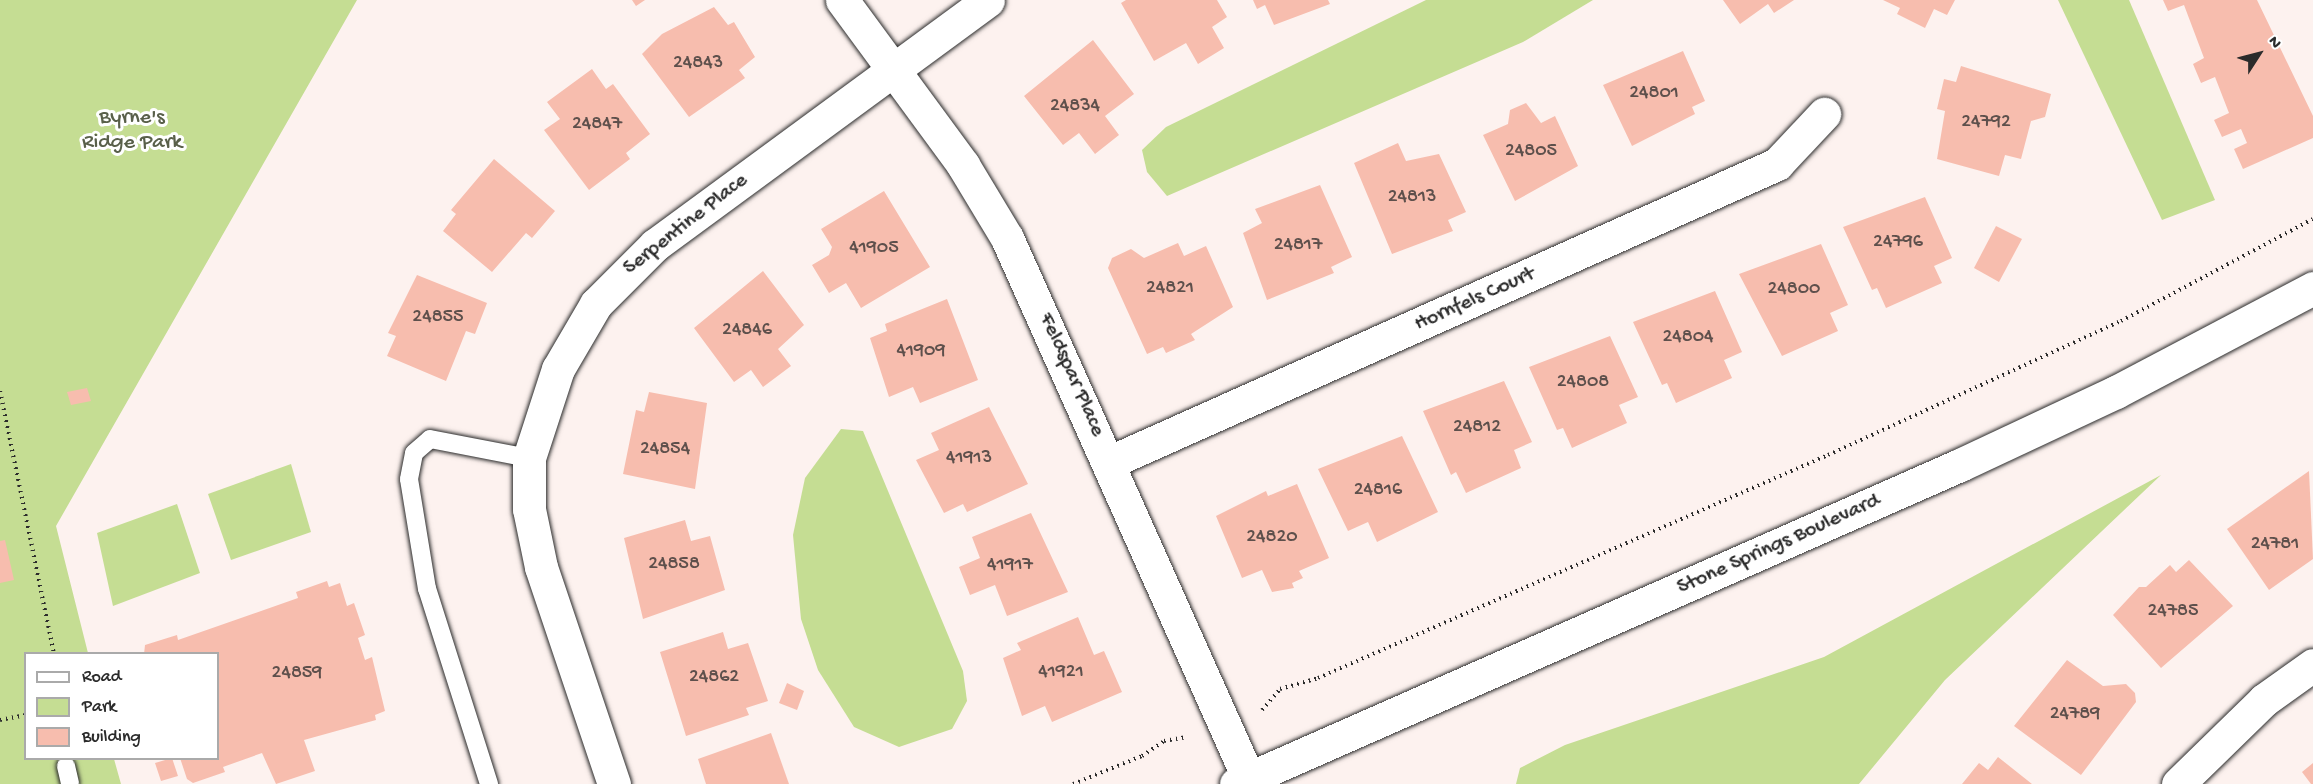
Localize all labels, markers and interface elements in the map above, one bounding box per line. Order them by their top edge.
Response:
north arrow [2229,24,2289,84]
text: N [2263,33,2285,53]
house number: 24843 [673,51,723,75]
house number: 24801 [1629,81,1679,105]
house number: 24834 [1050,94,1100,118]
park label: Byrne's Ridge Park [82,105,182,156]
house number: 24792 [1961,110,2011,134]
house number: 24847 [572,112,622,136]
house number: 24805 [1505,139,1557,163]
street label: Serpentine Place [618,168,754,282]
house number: 24813 [1388,185,1436,209]
house number: 24796 [1873,230,1923,254]
house number: 24817 [1274,233,1322,257]
house number: 41905 [849,236,899,260]
street label: Hornfels Court [1411,262,1539,338]
house number: 24821 [1146,276,1194,300]
house number: 24800 [1768,277,1820,301]
house number: 24855 [412,305,464,329]
street label: Feldspar Place [1032,309,1110,441]
house number: 24846 [722,318,772,342]
house number: 24804 [1662,325,1714,349]
house number: 41909 [897,339,945,363]
house number: 24808 [1557,370,1609,394]
house number: 24812 [1453,415,1501,439]
house number: 24854 [640,437,690,461]
house number: 41913 [946,446,992,470]
house number: 24816 [1354,478,1402,502]
street label: Stone Springs Boulevard [1673,488,1885,602]
house number: 24820 [1246,525,1298,549]
house number: 24781 [2251,532,2299,556]
house number: 24858 [648,552,700,576]
house number: 41917 [987,553,1033,577]
house number: 24785 [2147,599,2199,623]
legend [24,652,219,760]
house number: 41921 [1038,660,1084,684]
house number: 24859 [272,661,322,685]
house number: 24862 [689,665,739,689]
text: Road [82,667,121,688]
text: Park [82,697,116,718]
house number: 24789 [2050,702,2100,726]
text: Building [82,727,141,748]

